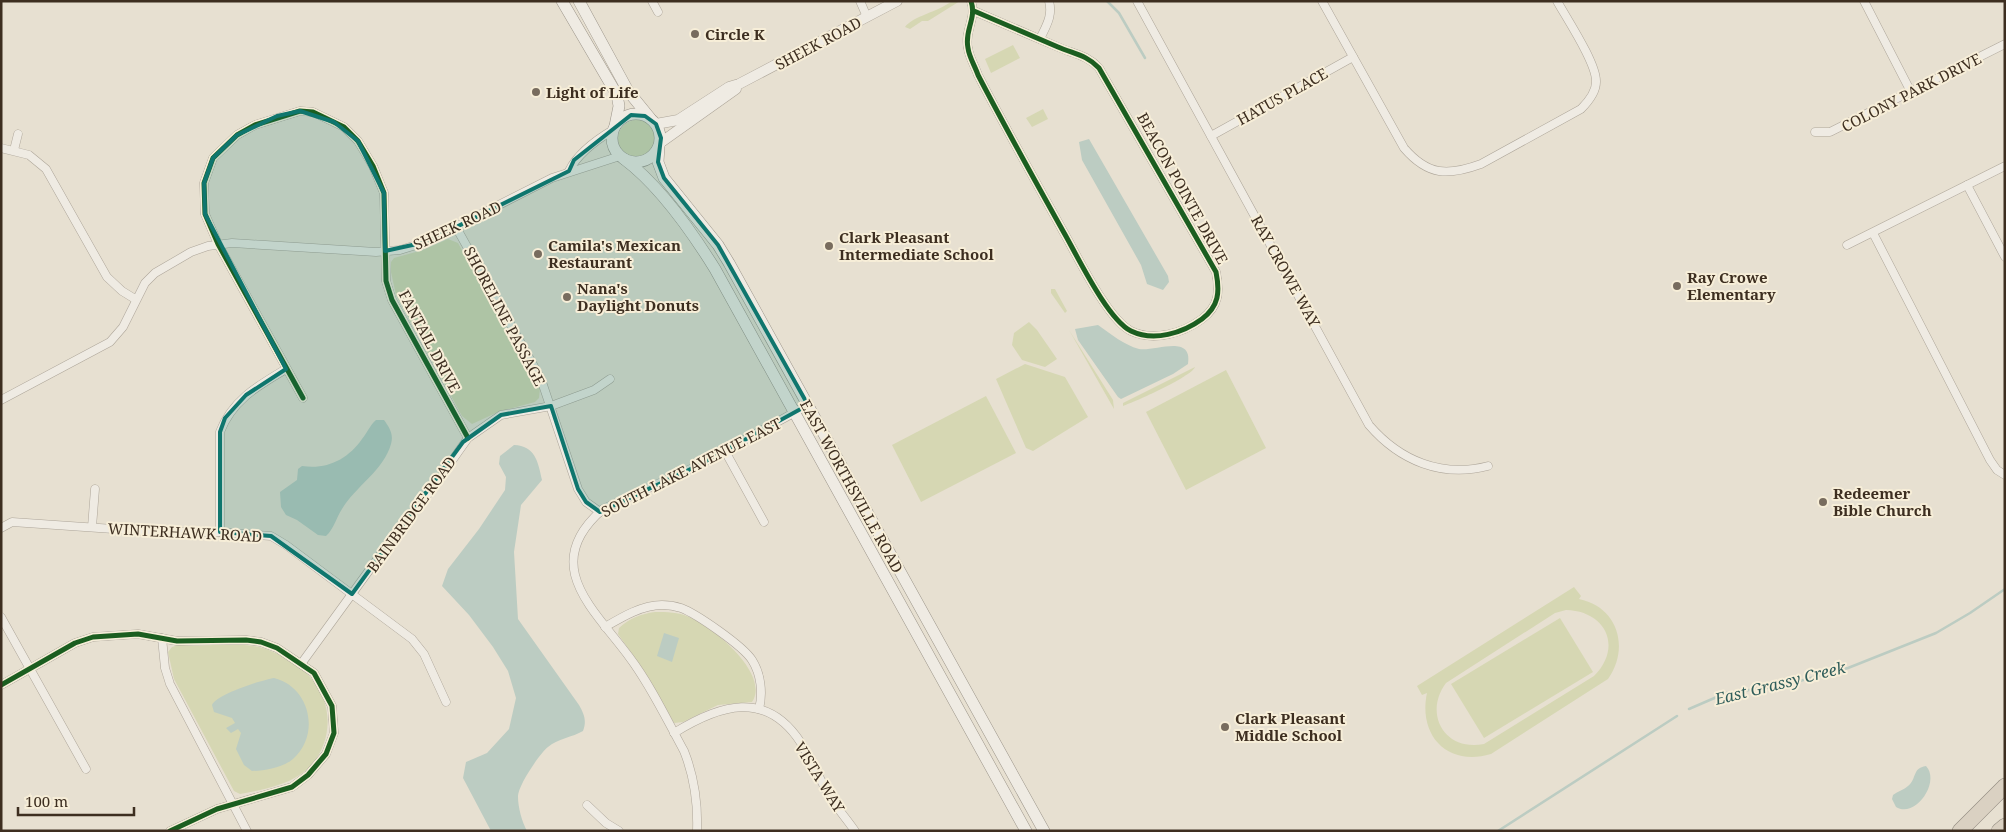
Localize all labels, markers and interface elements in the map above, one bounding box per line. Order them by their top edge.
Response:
street label: SHEEK ROAD [771,12,865,74]
place label: Circle K [705,24,766,44]
marker: Circle K [689,28,701,40]
street label: COLONY PARK DRIVE [1838,48,1984,136]
street label: HATUS PLACE [1233,63,1331,129]
place label: Light of Life [546,82,638,102]
marker: Light of Life [530,86,542,98]
street label: BEACON POINTE DRIVE [1133,109,1233,267]
street label: SHEEK ROAD [410,196,504,254]
street label: RAY CROWE WAY [1247,212,1325,331]
place label: Clark Pleasant Intermediate School [839,227,994,264]
place label: Camila's Mexican Restaurant [548,235,681,272]
marker: Clark Pleasant Intermediate School [823,240,835,252]
street label: SHORELINE PASSAGE [460,243,550,389]
marker: Camila's Mexican Restaurant [532,248,544,260]
place label: Ray Crowe Elementary [1687,267,1776,304]
place label: Nana's Daylight Donuts [577,278,699,315]
marker: Ray Crowe Elementary [1671,280,1683,292]
street label: FANTAIL DRIVE [395,286,465,396]
marker: Nana's Daylight Donuts [561,291,573,303]
street label: EAST WORTHSVILLE ROAD [796,396,908,576]
street label: SOUTH LAKE AVENUE EAST [597,413,785,521]
street label: BAINBRIDGE ROAD [362,452,460,576]
place label: Redeemer Bible Church [1833,483,1932,520]
marker: Redeemer Bible Church [1817,496,1829,508]
street label: WINTERHAWK ROAD [107,518,263,546]
water label: East Grassy Creek [1711,656,1849,710]
place label: Clark Pleasant Middle School [1235,708,1345,745]
marker: Clark Pleasant Middle School [1219,721,1231,733]
street label: VISTA WAY [790,738,850,817]
scale bar [18,784,134,816]
text: 100 m [25,791,68,811]

